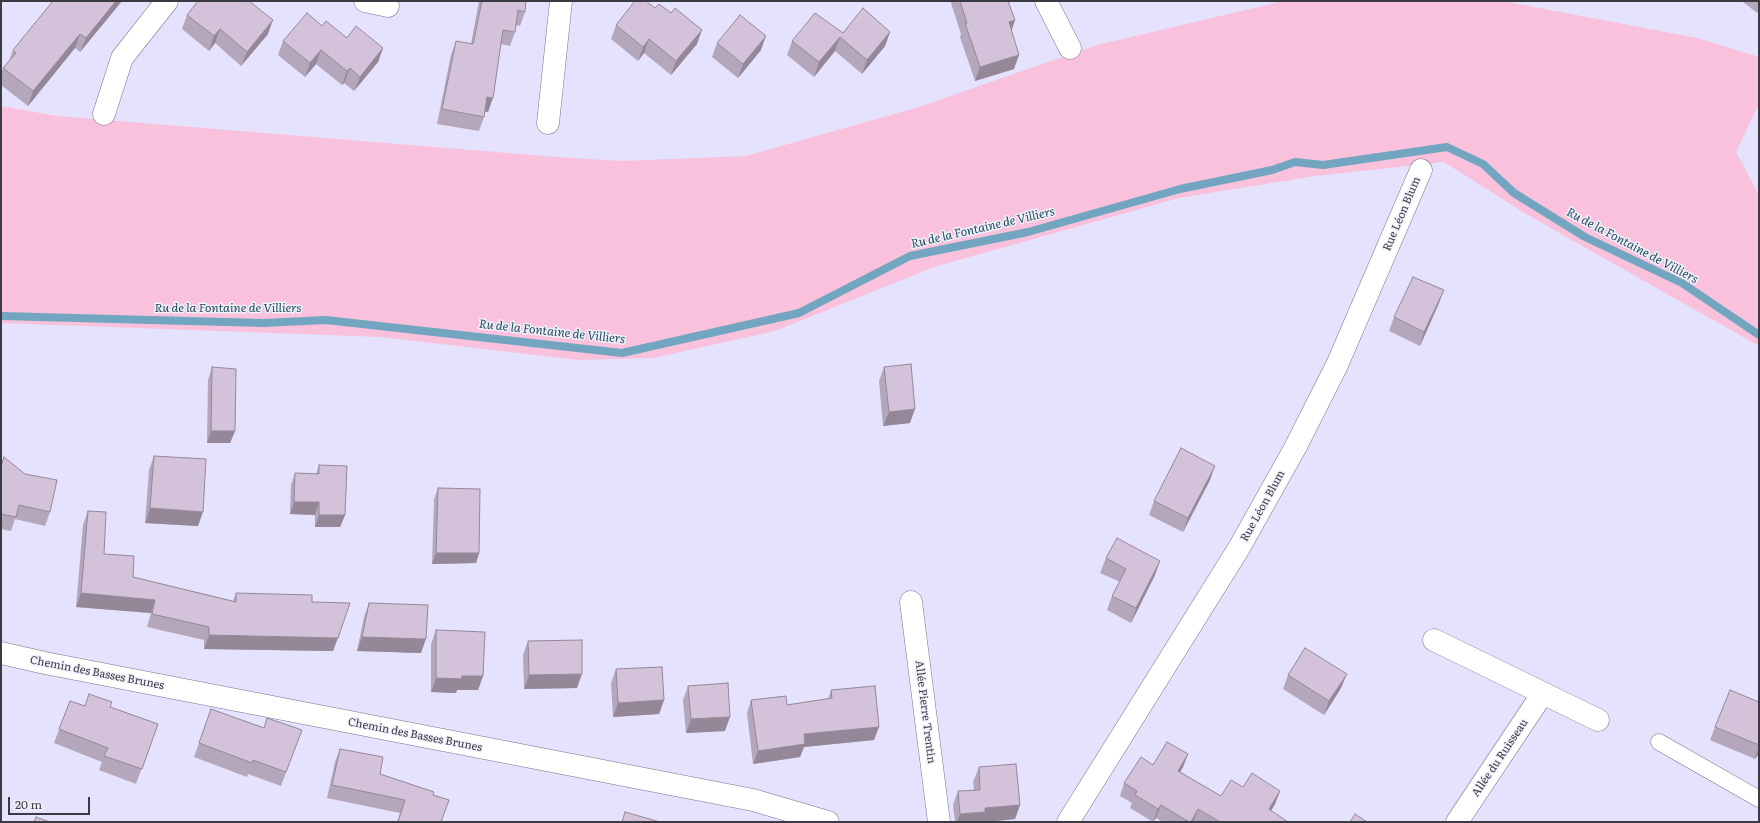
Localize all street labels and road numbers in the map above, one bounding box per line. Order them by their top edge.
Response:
street label: Rue Léon Blum [1380,175,1424,253]
street label: Rue Léon Blum [1238,468,1288,544]
street label: Chemin des Basses Brunes [29,654,165,692]
street label: Allée Pierre Trentin [912,660,938,764]
street label: Chemin des Basses Brunes [347,716,483,754]
street label: Allée du Ruisseau [1469,717,1531,799]

